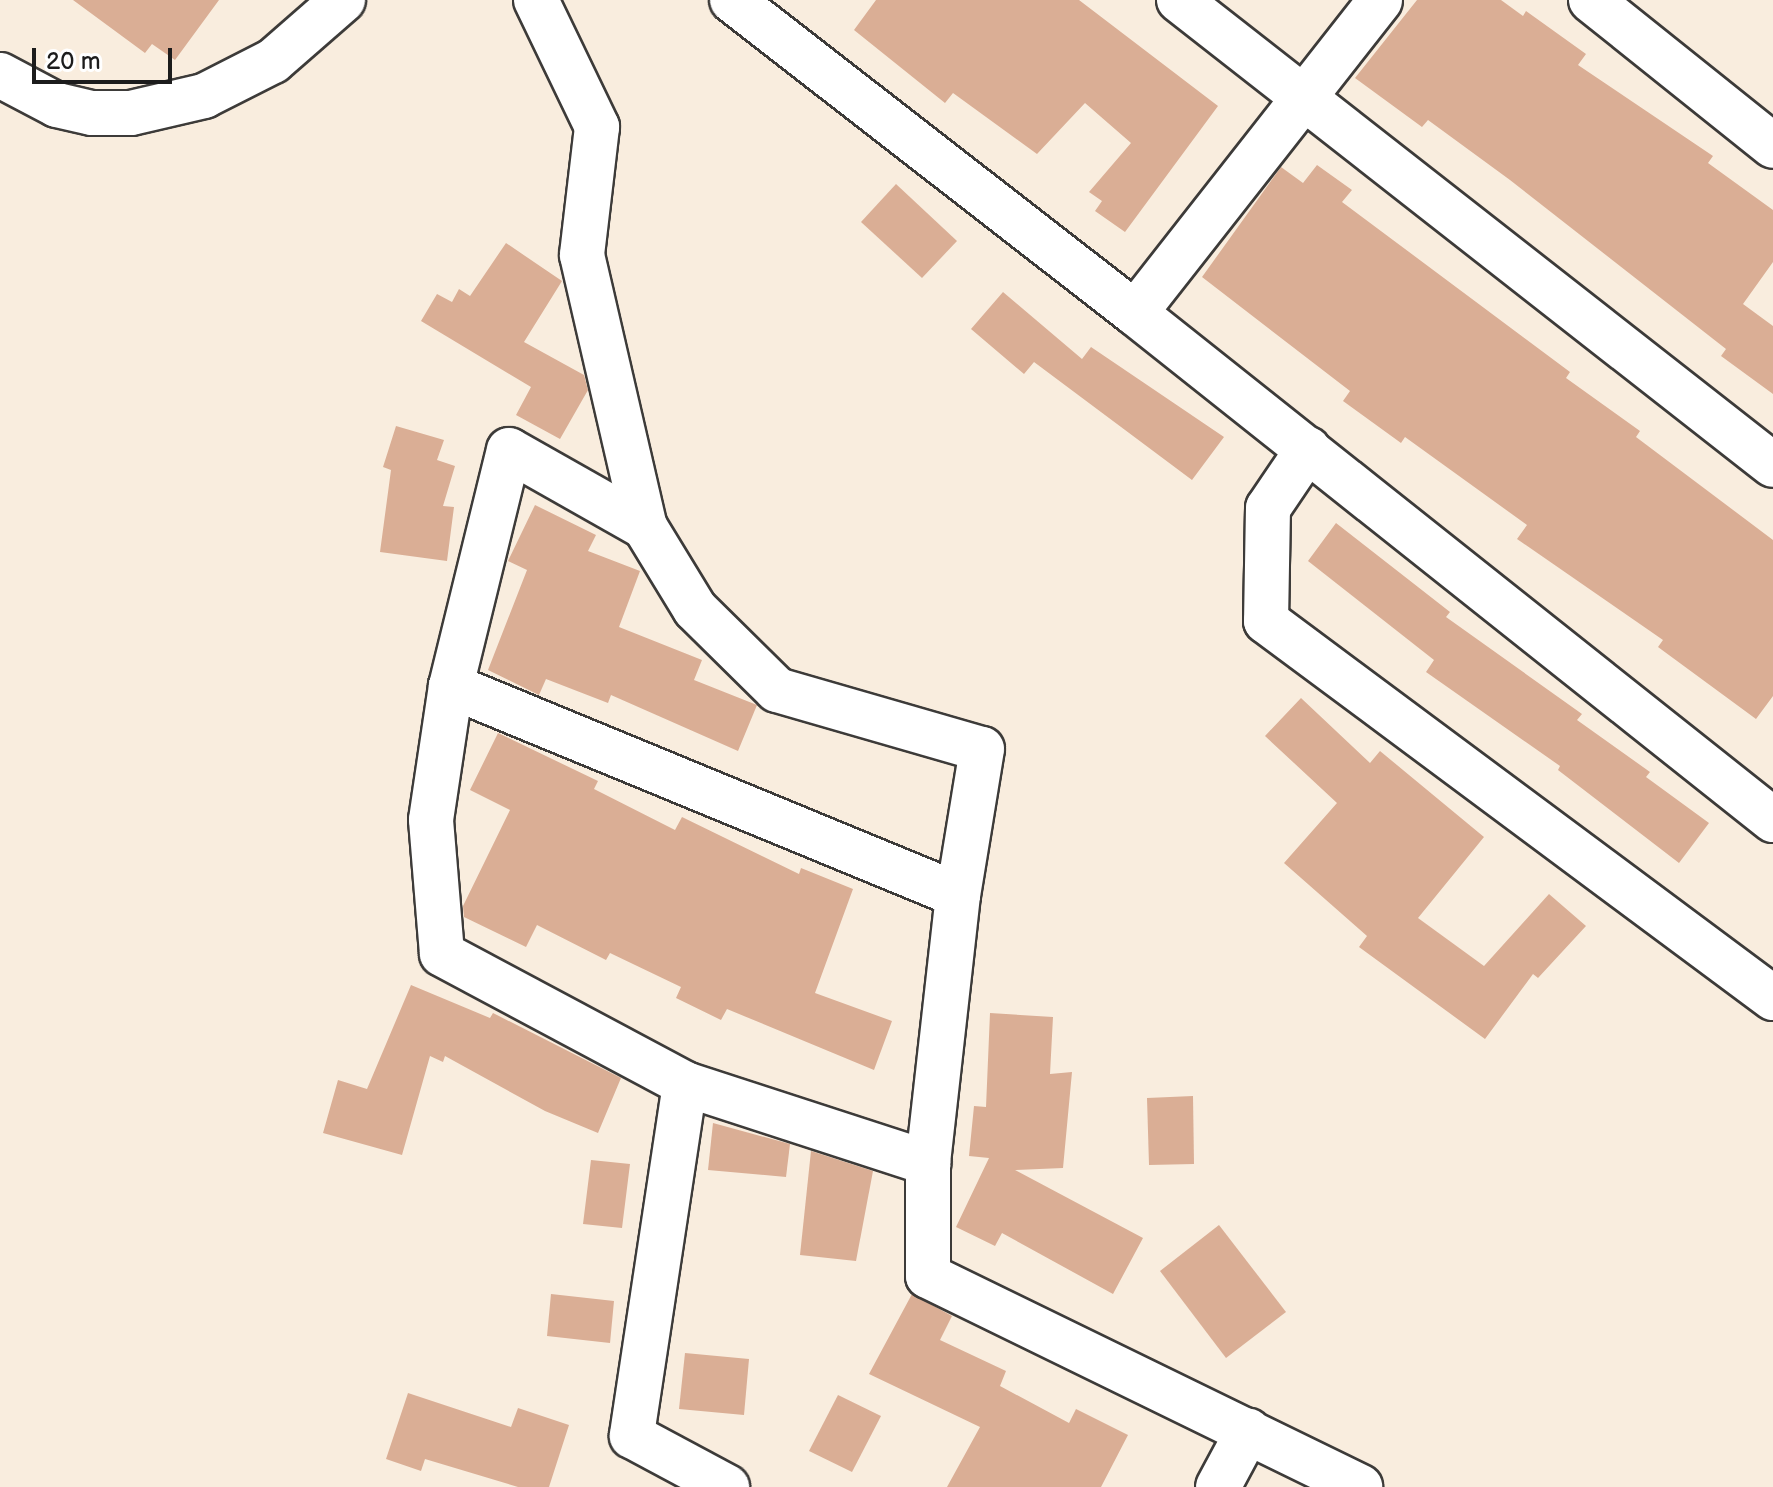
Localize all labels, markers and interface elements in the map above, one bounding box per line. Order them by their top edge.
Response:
scale bar [36,32,176,82]
text: 20 m [46,47,101,76]

